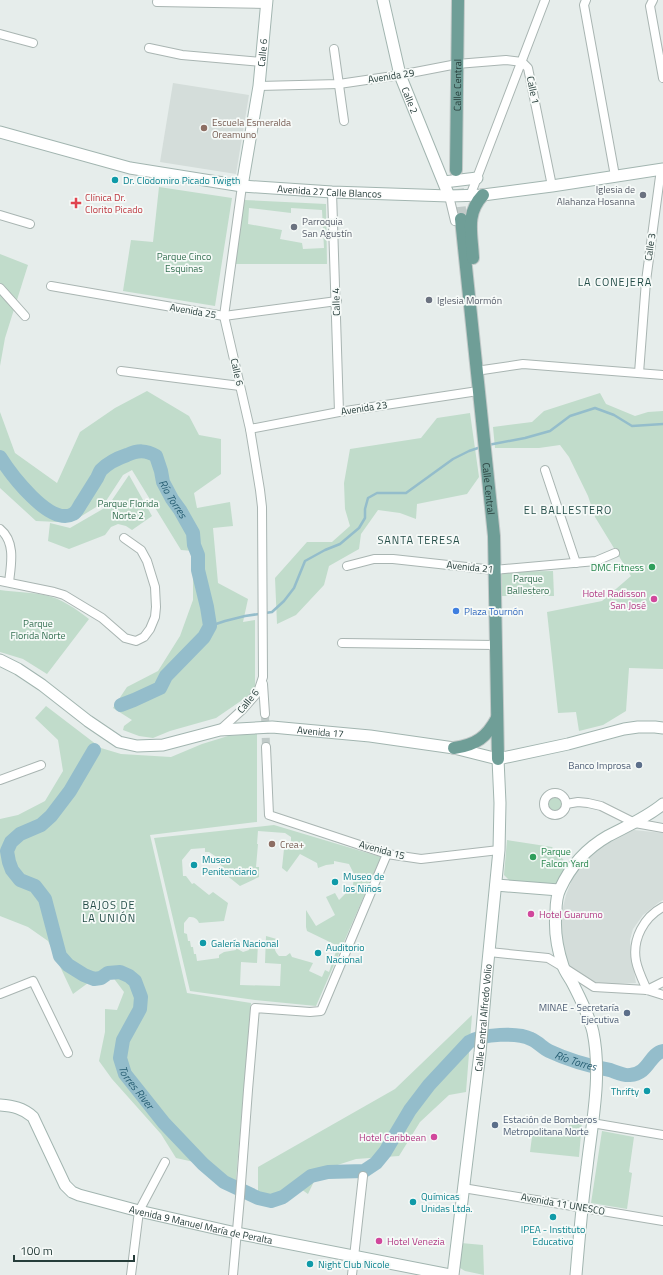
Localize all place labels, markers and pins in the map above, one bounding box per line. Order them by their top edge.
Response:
place label: Escuela Esmeralda Oreamuno [212,115,291,142]
marker: Escuela Esmeralda Oreamuno [199,123,209,133]
place label: Dr. Clodomiro Picado Twigth [123,173,240,188]
marker: Dr. Clodomiro Picado Twigth [110,175,120,185]
place label: Iglesia de Alahanza Hosanna [557,182,635,209]
place label: Clínica Dr. Clorito Picado [85,190,143,217]
marker: Iglesia de Alahanza Hosanna [638,190,648,200]
marker: Clínica Dr. Clorito Picado [70,197,82,209]
place label: Parroquia San Agustín [302,214,352,241]
marker: Parroquia San Agustín [289,222,299,232]
place label: Iglesia Mormón [437,293,502,308]
marker: Iglesia Mormón [424,295,434,305]
place label: DMC Fitness [591,560,644,575]
marker: DMC Fitness [647,562,657,572]
place label: Hotel Radisson San José [582,586,646,613]
marker: Hotel Radisson San José [649,594,659,604]
place label: Plaza Tournón [464,604,523,619]
marker: Plaza Tournón [451,606,461,616]
place label: Banco Improsa [568,758,631,773]
marker: Banco Improsa [634,760,644,770]
place label: Crea+ [280,837,305,852]
marker: Crea+ [267,839,277,849]
place label: Parque Falcon Yard [541,844,589,871]
place label: Museo Penitenciario [202,852,257,879]
marker: Parque Falcon Yard [528,852,538,862]
marker: Museo Penitenciario [189,860,199,870]
place label: Museo de los Niños [343,869,384,896]
marker: Museo de los Niños [330,877,340,887]
place label: Hotel Guarumo [539,907,603,922]
marker: Hotel Guarumo [526,909,536,919]
place label: Galería Nacional [211,936,279,951]
marker: Galería Nacional [198,938,208,948]
place label: Auditorio Nacional [326,940,364,967]
marker: Auditorio Nacional [313,948,323,958]
place label: MINAE - Secretaría Ejecutiva [539,1000,619,1027]
marker: MINAE - Secretaría Ejecutiva [622,1008,632,1018]
place label: Thrifty [611,1084,639,1099]
marker: Thrifty [642,1086,652,1096]
place label: Estación de Bomberos Metropolitana Norte [503,1112,597,1139]
marker: Estación de Bomberos Metropolitana Norte [490,1120,500,1130]
place label: Hotel Caribbean [359,1130,426,1145]
marker: Hotel Caribbean [429,1132,439,1142]
place label: Químicas Unidas Ltda. [421,1189,473,1216]
marker: Químicas Unidas Ltda. [408,1197,418,1207]
marker: IPEA - Instituto Educativo [548,1212,558,1222]
place label: IPEA - Instituto Educativo [521,1222,585,1249]
place label: Hotel Venezia [387,1234,445,1249]
marker: Hotel Venezia [374,1236,384,1246]
place label: Night Club Nicole [318,1257,390,1272]
marker: Night Club Nicole [305,1259,315,1269]

